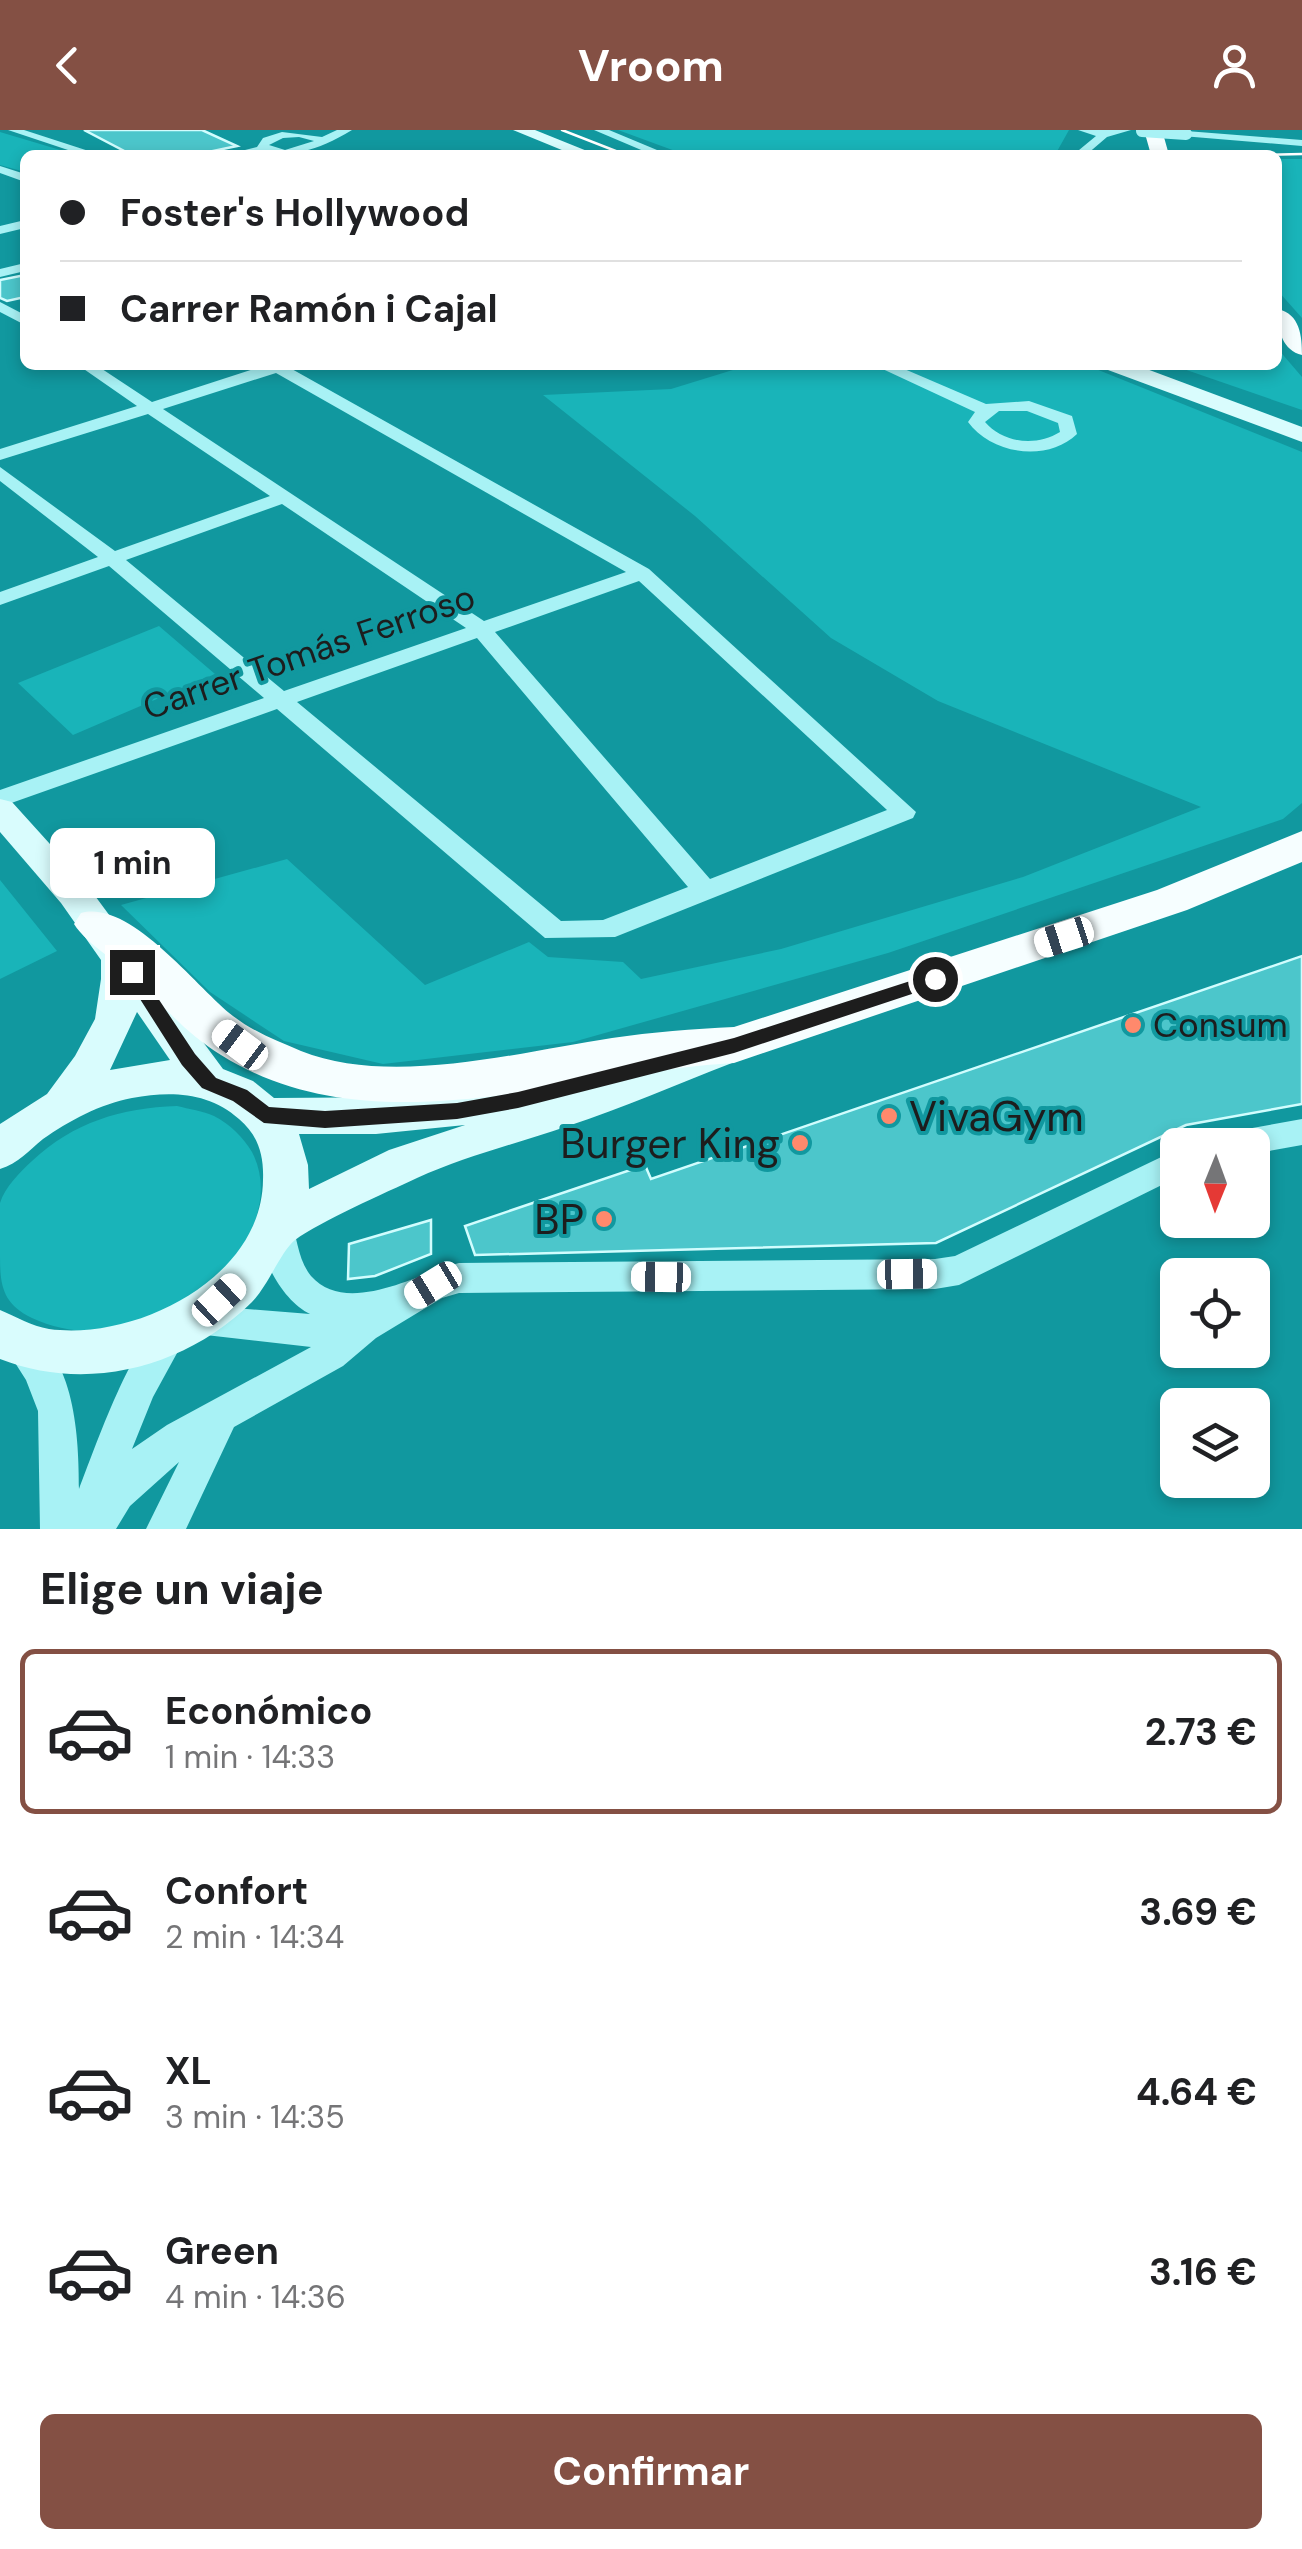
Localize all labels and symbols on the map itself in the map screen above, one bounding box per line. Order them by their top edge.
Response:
street label: Carrer Tomás Ferroso [137,574,481,730]
callout: 1 min [49,827,214,897]
car [1031,913,1097,961]
route end [110,950,155,995]
route start [913,957,958,1002]
place label: Consum [1153,1002,1288,1048]
marker: Consum [1122,1014,1144,1036]
car [207,1015,273,1075]
place label: VivaGym [909,1089,1084,1144]
marker: VivaGym [878,1105,900,1127]
place label: Burger King [560,1116,780,1171]
north arrow [1160,1128,1270,1238]
marker: Burger King [789,1132,811,1154]
place label: BP [534,1192,584,1247]
marker: BP [593,1208,615,1230]
car [400,1257,466,1313]
car [877,1258,937,1290]
car [631,1261,691,1293]
car [187,1269,251,1331]

